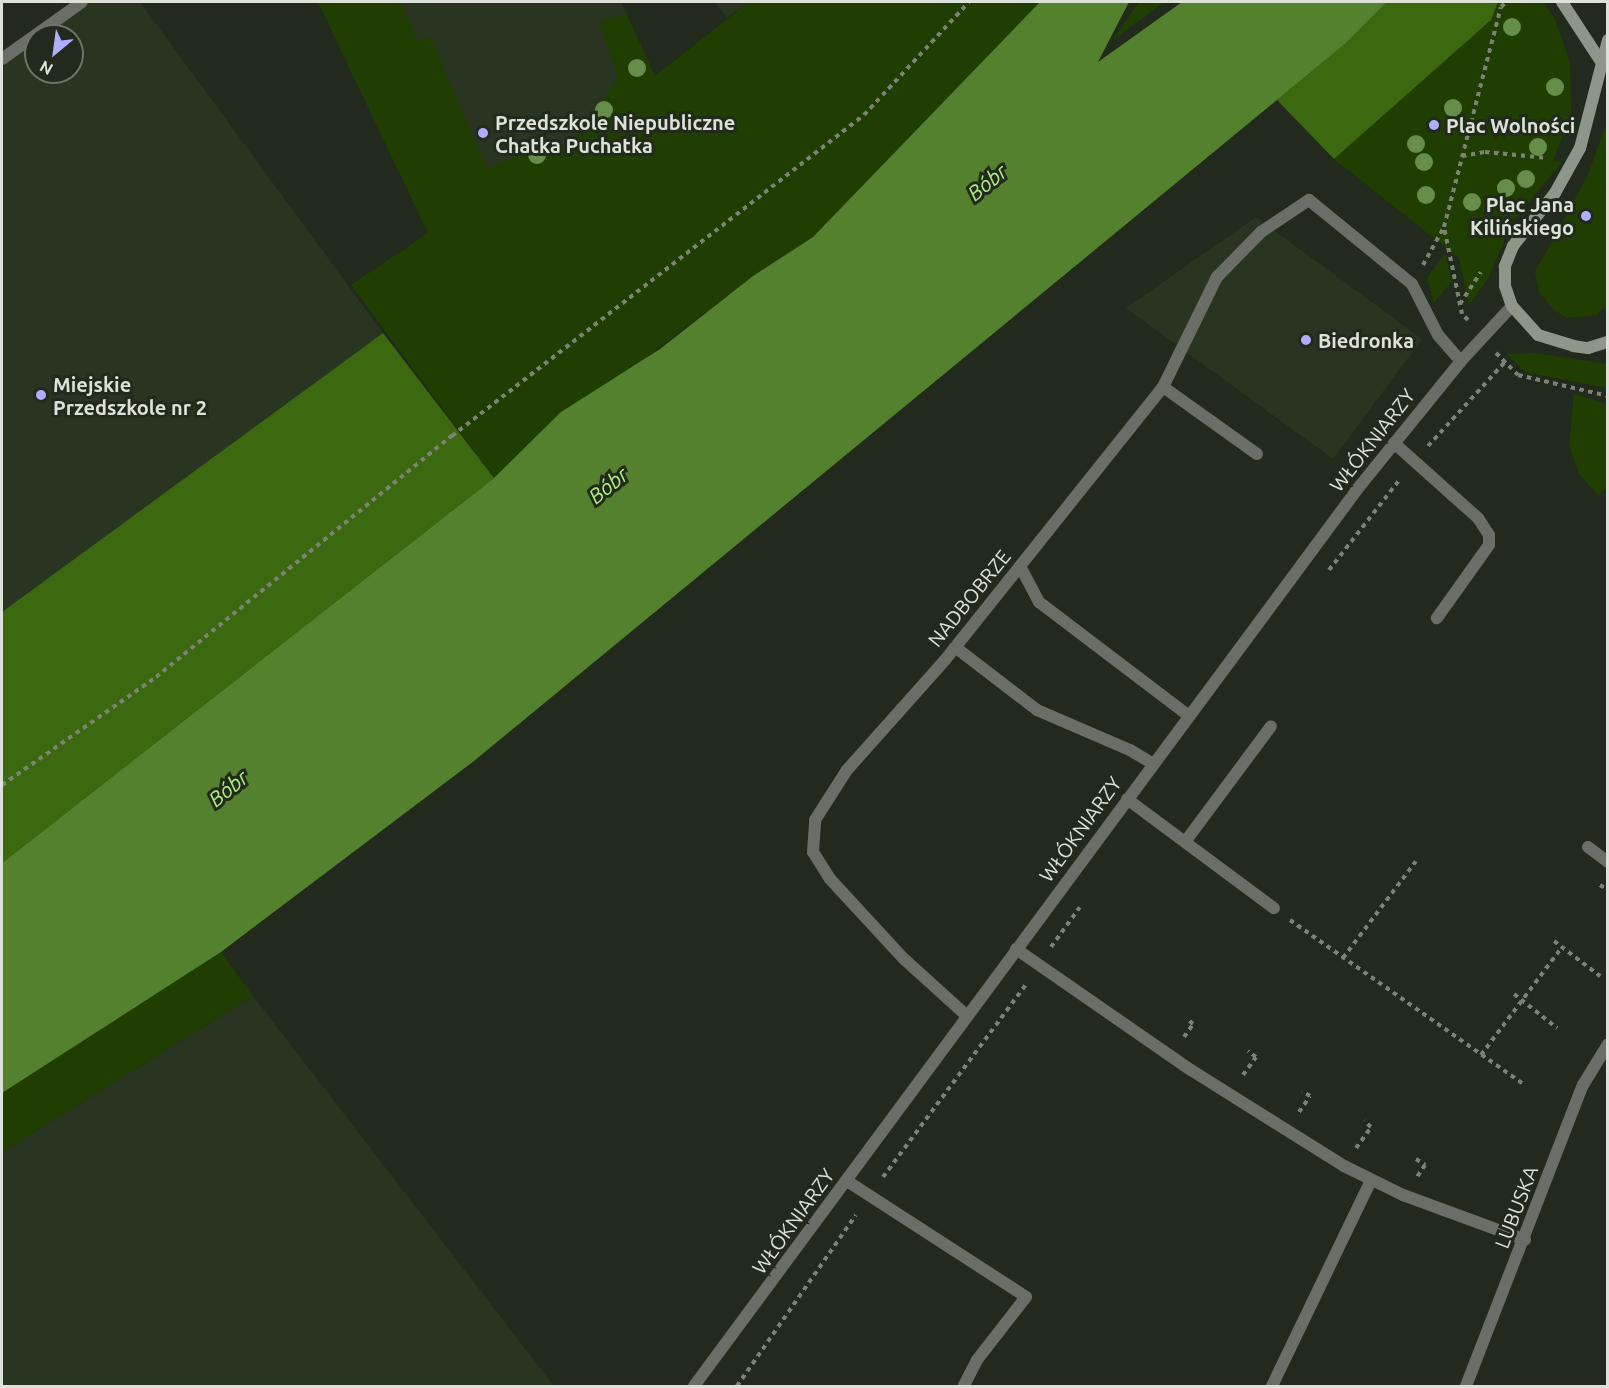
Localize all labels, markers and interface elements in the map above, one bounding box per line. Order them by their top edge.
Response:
north arrow [24,24,84,84]
text: N [37,57,56,79]
place label: Przedszkole Niepubliczne Chatka Puchatka [495,110,735,157]
place label: Plac Wolności [1446,113,1575,137]
marker: Plac Wolności [1427,118,1441,132]
marker: Przedszkole Niepubliczne Chatka Puchatka [476,126,490,140]
water label: Bóbr [962,158,1012,206]
place label: Plac Jana Kilińskiego [1470,192,1574,239]
marker: Plac Jana Kilińskiego [1579,209,1593,223]
place label: Biedronka [1318,328,1414,352]
marker: Biedronka [1299,333,1313,347]
place label: Miejskie Przedszkole nr 2 [53,372,207,419]
street label: WŁÓKNIARZY [1324,384,1420,496]
marker: Miejskie Przedszkole nr 2 [34,388,48,402]
water label: Bóbr [583,461,633,509]
street label: NADBOBRZE [923,545,1015,651]
water label: Bóbr [203,764,253,812]
street label: WŁÓKNIARZY [1034,772,1126,886]
street label: LUBUSKA [1489,1162,1543,1252]
street label: WŁÓKNIARZY [747,1164,839,1278]

